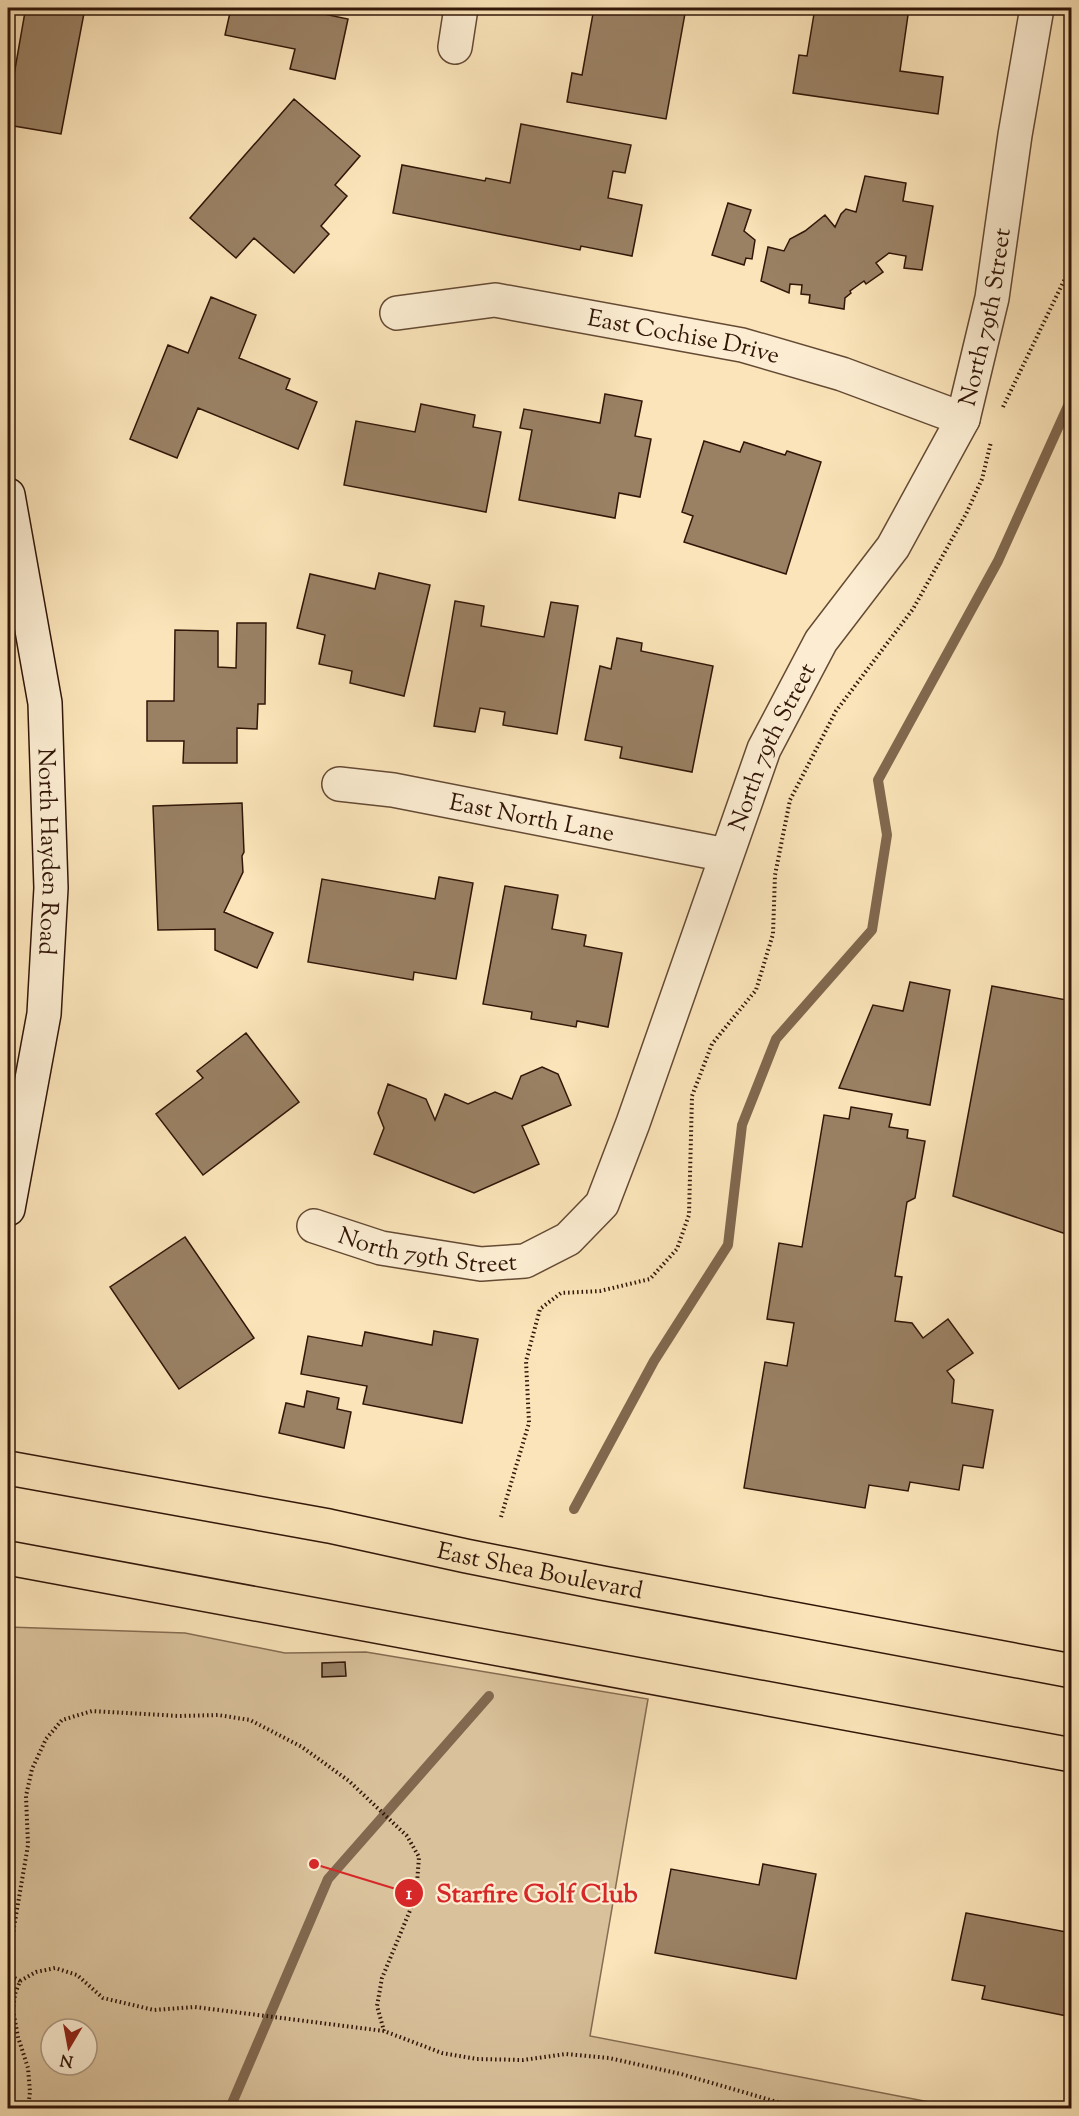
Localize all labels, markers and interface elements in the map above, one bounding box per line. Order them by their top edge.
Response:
street label: North 79th Street [952,226,1021,410]
street label: East Cochise Drive [585,302,783,374]
street label: North 79th Street [722,658,825,836]
street label: North Hayden Road [27,748,66,957]
street label: East North Lane [446,786,617,852]
street label: North 79th Street [333,1220,518,1283]
street label: East Shea Boulevard [434,1535,646,1609]
callout: Starfire Golf Club [394,1871,649,1915]
text: Starfire Golf Club [436,1877,638,1914]
text: 1 [406,1882,413,1908]
north arrow [39,2017,99,2077]
text: N [58,2047,75,2072]

